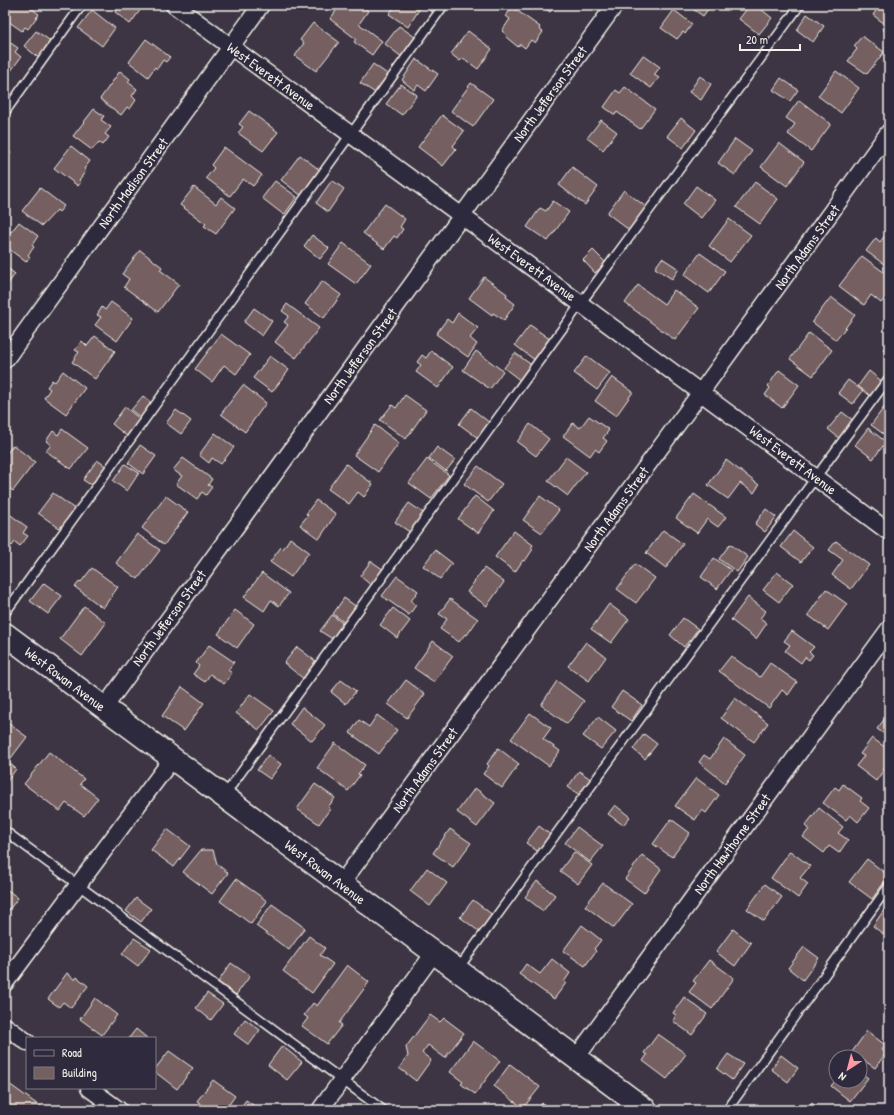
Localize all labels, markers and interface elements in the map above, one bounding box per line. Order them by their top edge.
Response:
scale bar [740,26,800,52]
text: 20 m [746,31,768,48]
street label: West Everett Avenue [224,37,319,114]
street label: North Jefferson Street [508,42,591,146]
street label: North Madison Street [93,133,172,232]
street label: North Adams Street [769,200,844,293]
street label: West Everett Avenue [485,228,580,305]
street label: North Jefferson Street [318,304,401,408]
street label: West Everett Avenue [746,421,841,499]
street label: North Adams Street [578,462,653,555]
street label: North Jefferson Street [127,566,210,670]
street label: West Rowan Avenue [21,642,110,716]
street label: North Adams Street [387,723,462,816]
street label: North Hawthorne Street [689,789,775,898]
street label: West Rowan Avenue [281,835,370,909]
legend [26,1037,156,1089]
text: Road [62,1044,82,1061]
north arrow [828,1049,868,1089]
text: Building [62,1064,97,1081]
text: N [836,1070,849,1084]

